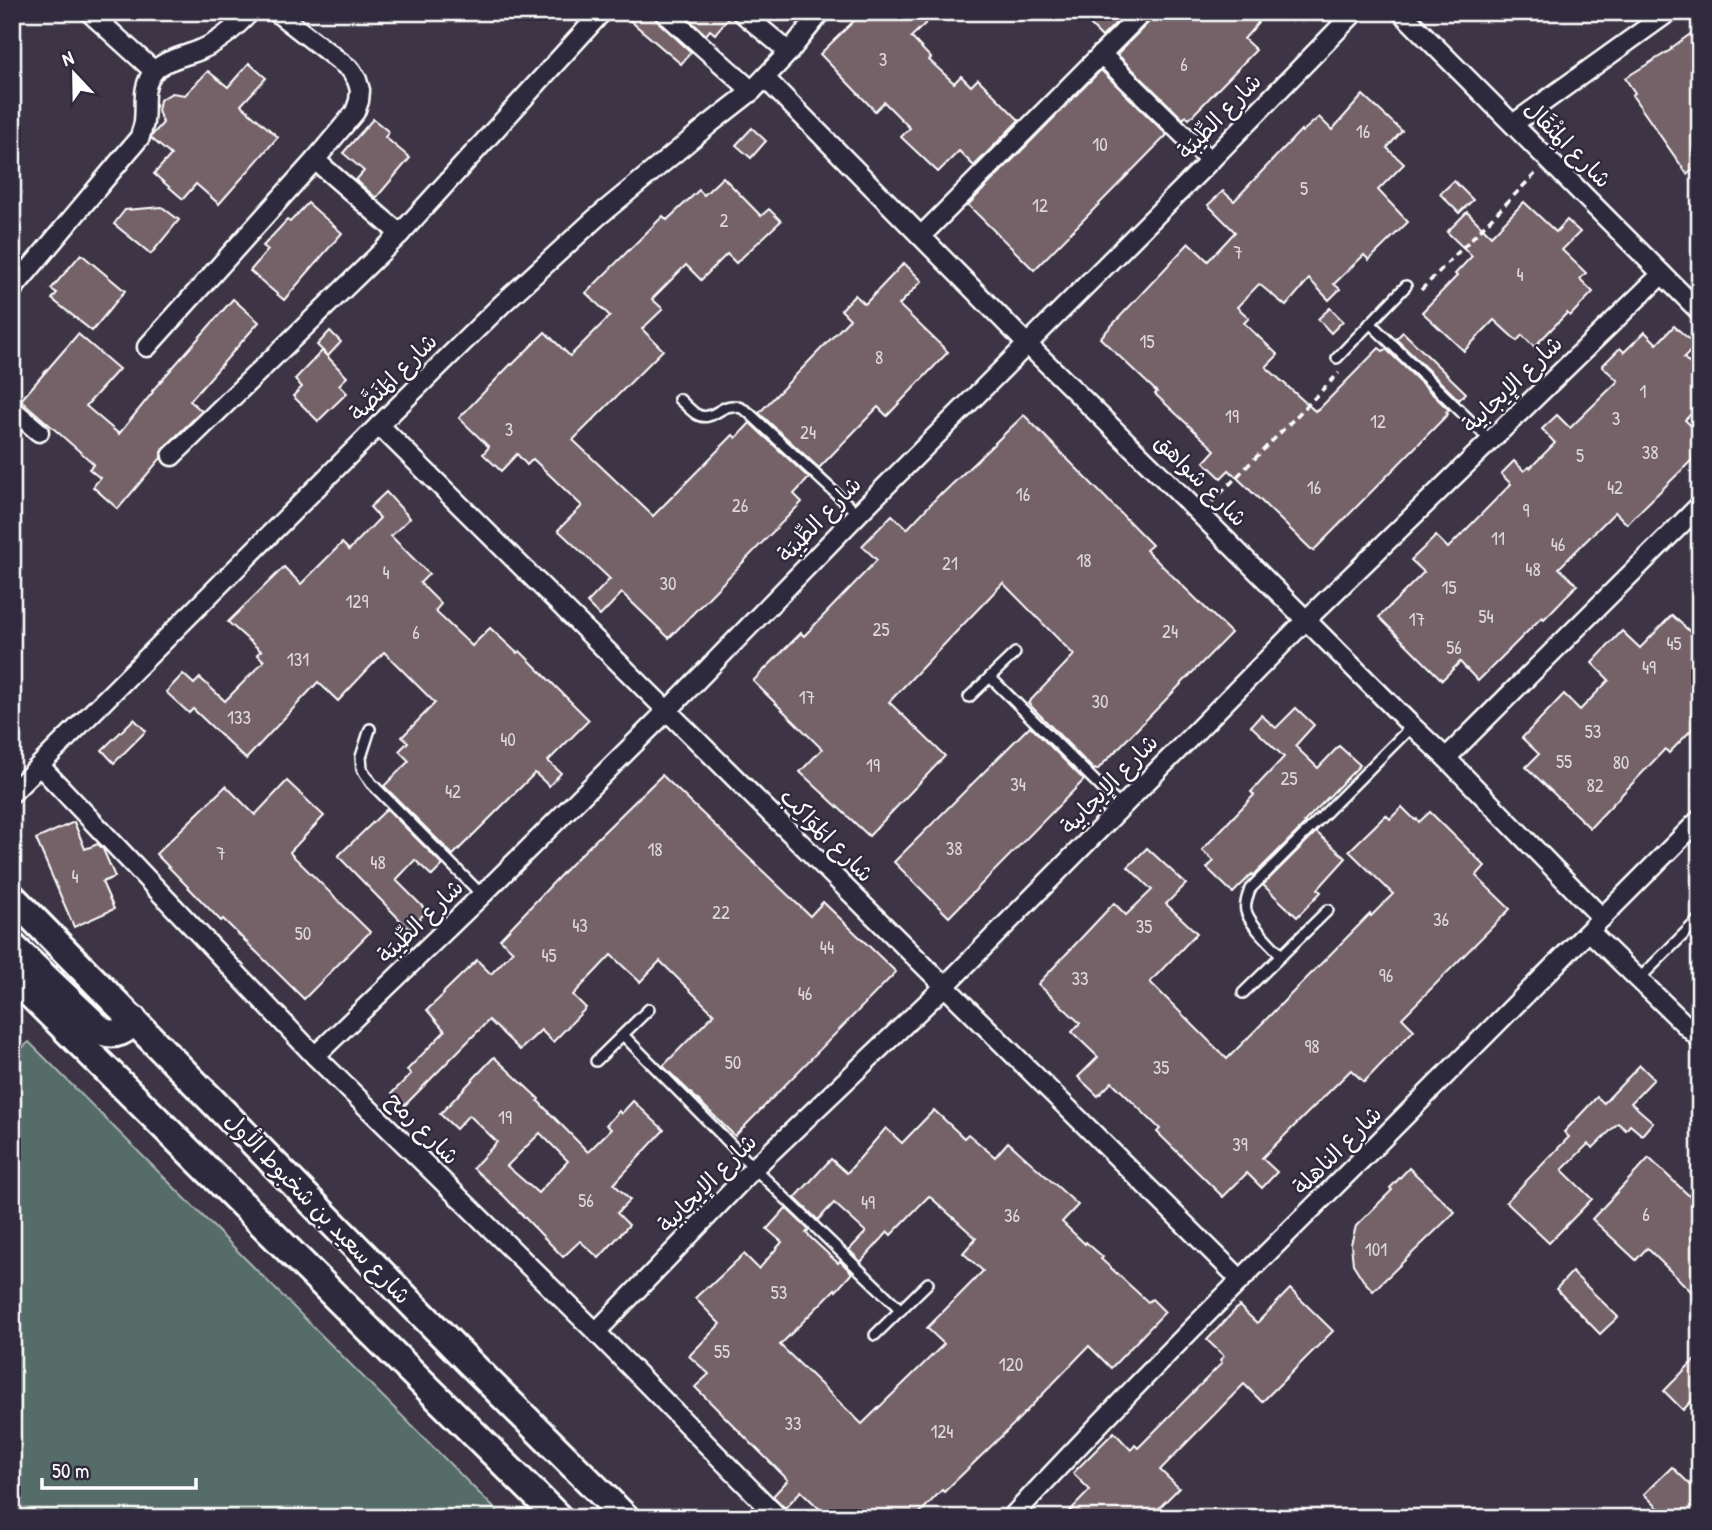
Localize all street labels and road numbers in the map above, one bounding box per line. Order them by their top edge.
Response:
street label: شارع الطِّيبَة [1170,66,1268,166]
street label: شارع المِثْقَال [1517,93,1619,195]
street label: شارع المَنَصَّة [342,326,444,428]
street label: شارع الإيجابية [1455,328,1569,440]
street label: شارع شواهق [1147,426,1255,534]
street label: شارع الطِّيبَة [770,469,868,569]
street label: شارع الإيجابية [1053,727,1165,841]
street label: شارع المَوَاكِب [773,781,881,889]
street label: شارع الطِّيبَة [370,872,470,970]
street label: شارع رمح [379,1084,467,1172]
street label: شارع الناهلة [1285,1098,1389,1202]
street label: شارع سعيد بن شخبوط الأول [218,1105,418,1311]
street label: شارع الإيجابية [650,1126,764,1240]

